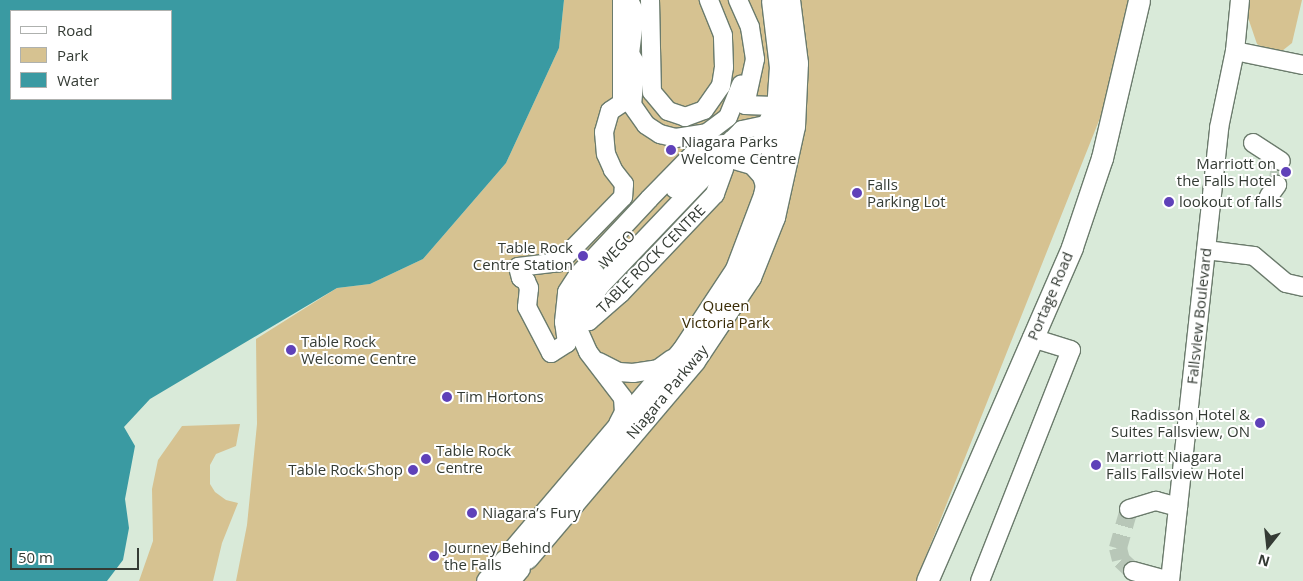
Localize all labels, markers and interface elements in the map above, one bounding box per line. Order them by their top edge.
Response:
legend [10,10,172,100]
text: Road [57,20,93,40]
text: Park [57,45,88,65]
text: Water [57,70,99,90]
place label: Niagara Parks Welcome Centre [681,132,796,167]
marker: Niagara Parks Welcome Centre [665,144,677,156]
place label: Marriott on the Falls Hotel [1177,154,1276,189]
marker: Marriott on the Falls Hotel [1280,166,1292,178]
place label: Falls Parking Lot [867,175,946,210]
marker: Falls Parking Lot [851,187,863,199]
place label: lookout of falls [1179,193,1282,211]
marker: lookout of falls [1163,196,1175,208]
street label: TABLE ROCK CENTRE [593,201,709,317]
street label: WEGO [595,226,639,272]
place label: Table Rock Centre Station [473,238,573,273]
street label: Fallsview Boulevard [1183,247,1215,385]
street label: Portage Road [1023,249,1077,343]
marker: Table Rock Centre Station [577,250,589,262]
park label: Queen Victoria Park [682,296,770,331]
place label: Table Rock Welcome Centre [301,332,416,367]
street label: Niagara Parkway [622,341,712,443]
marker: Table Rock Welcome Centre [285,344,297,356]
place label: Tim Hortons [457,388,544,406]
marker: Tim Hortons [441,391,453,403]
place label: Radisson Hotel & Suites Fallsview, ON [1111,405,1250,440]
marker: Radisson Hotel & Suites Fallsview, ON [1254,417,1266,429]
place label: Table Rock Centre [436,441,511,476]
place label: Marriott Niagara Falls Fallsview Hotel [1106,447,1244,482]
marker: Table Rock Centre [420,453,432,465]
marker: Marriott Niagara Falls Fallsview Hotel [1090,459,1102,471]
place label: Table Rock Shop [288,461,403,479]
marker: Table Rock Shop [407,464,419,476]
place label: Niagara’s Fury [482,504,581,522]
marker: Niagara’s Fury [466,507,478,519]
north arrow [1243,521,1293,571]
scale bar [12,538,141,570]
place label: Journey Behind the Falls [444,538,551,573]
text: 50 m [18,547,53,567]
marker: Journey Behind the Falls [428,550,440,562]
text: N [1256,550,1272,572]

